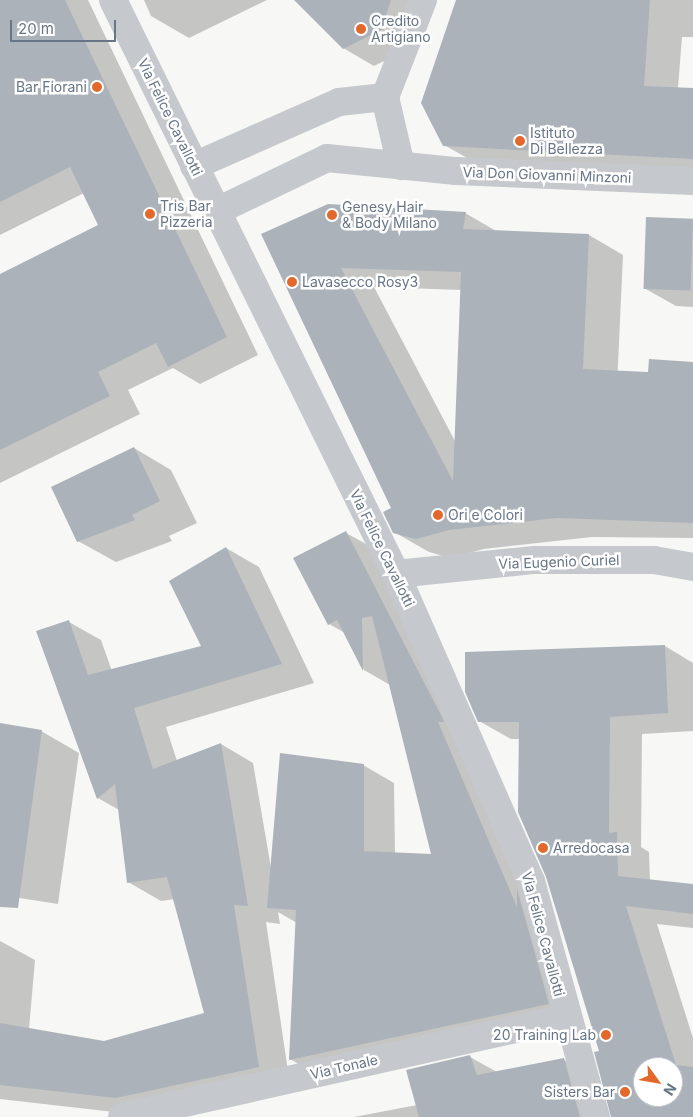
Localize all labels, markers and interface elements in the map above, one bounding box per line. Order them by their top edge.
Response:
scale bar [12,10,119,42]
place label: Credito Artigiano [371,13,431,46]
text: 20 m [18,19,54,38]
marker: Credito Artigiano [355,23,367,35]
street label: Via Felice Cavallotti [134,56,206,178]
place label: Bar Fiorani [16,79,87,95]
marker: Bar Fiorani [91,81,103,93]
place label: Istituto Di Bellezza [530,125,603,158]
marker: Istituto Di Bellezza [514,135,526,147]
street label: Via Don Giovanni Minzoni [462,164,632,186]
place label: Tris Bar Pizzeria [160,198,212,230]
place label: Genesy Hair & Body Milano [342,199,437,232]
marker: Tris Bar Pizzeria [144,208,156,220]
marker: Genesy Hair & Body Milano [326,209,338,221]
place label: Lavasecco Rosy3 [302,274,418,290]
marker: Lavasecco Rosy3 [286,276,298,288]
street label: Via Felice Cavallotti [346,487,418,609]
place label: Ori e Colori [448,507,523,523]
marker: Ori e Colori [432,509,444,521]
street label: Via Eugenio Curiel [498,551,620,573]
place label: Arredocasa [553,840,630,856]
marker: Arredocasa [537,842,549,854]
street label: Via Felice Cavallotti [518,870,568,998]
place label: 20 Training Lab [493,1027,596,1043]
marker: 20 Training Lab [600,1029,612,1041]
street label: Via Tonale [309,1051,379,1083]
north arrow [633,1057,683,1107]
text: N [660,1081,680,1099]
place label: Sisters Bar [544,1084,615,1100]
marker: Sisters Bar [619,1086,631,1098]

